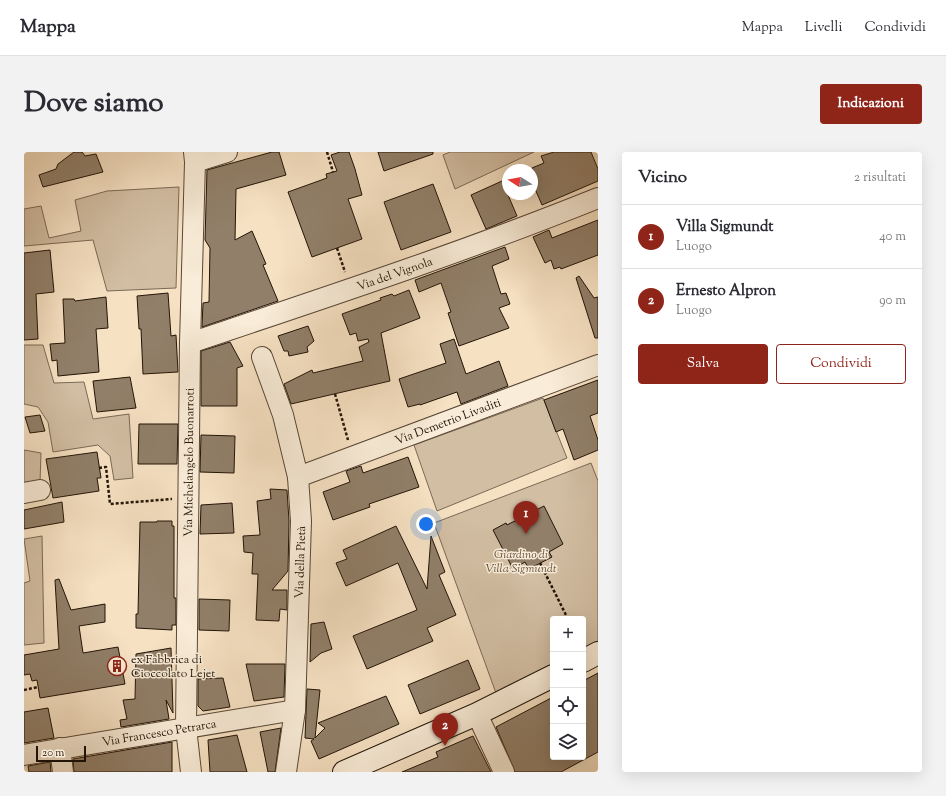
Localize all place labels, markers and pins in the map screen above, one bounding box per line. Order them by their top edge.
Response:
pin: 1 [513,501,539,534]
place label: ex Fabbrica di Cioccolato Lejet [131,651,215,683]
building icon: ex Fabbrica di Cioccolato Lejet [106,655,128,677]
pin: 2 [432,713,458,746]

